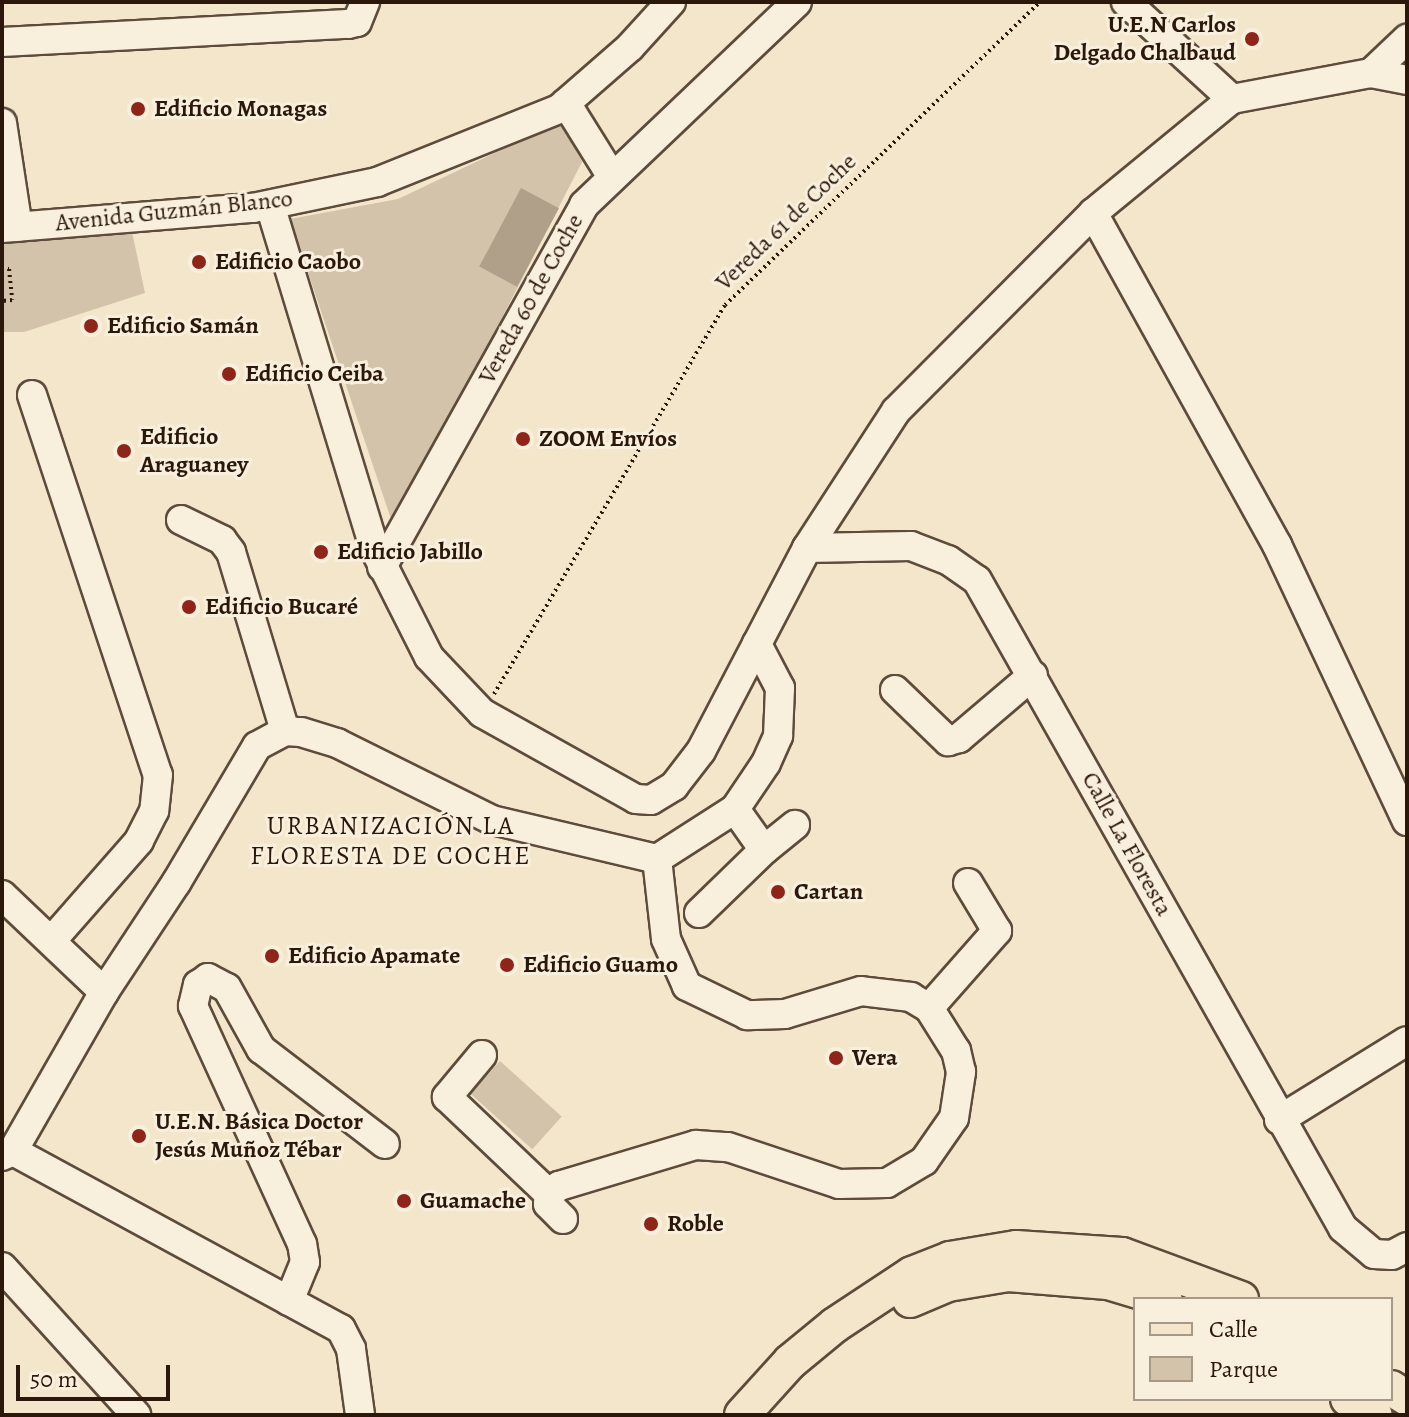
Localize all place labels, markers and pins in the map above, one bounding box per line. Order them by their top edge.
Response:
place label: U.E.N Carlos Delgado Chalbaud [1053,11,1236,67]
marker: U.E.N Carlos Delgado Chalbaud [1243,30,1261,48]
place label: Edificio Monagas [154,95,327,123]
marker: Edificio Monagas [129,100,147,118]
place label: Edificio Caobo [215,248,361,276]
marker: Edificio Caobo [190,253,208,271]
place label: Edificio Samán [107,312,259,340]
marker: Edificio Samán [82,317,100,335]
place label: Edificio Ceiba [245,360,384,388]
marker: Edificio Ceiba [220,365,238,383]
place label: Edificio Araguaney [140,423,248,479]
place label: ZOOM Envíos [539,425,677,453]
marker: ZOOM Envíos [514,430,532,448]
marker: Edificio Araguaney [115,442,133,460]
place label: Edificio Jabillo [337,538,483,566]
marker: Edificio Jabillo [312,543,330,561]
place label: Edificio Bucaré [205,593,358,621]
marker: Edificio Bucaré [180,598,198,616]
place label: Cartan [794,878,863,906]
marker: Cartan [769,883,787,901]
place label: Edificio Apamate [288,942,460,970]
marker: Edificio Apamate [263,947,281,965]
place label: Edificio Guamo [523,951,678,979]
marker: Edificio Guamo [498,956,516,974]
place label: Vera [852,1044,898,1072]
marker: Vera [827,1049,845,1067]
place label: U.E.N. Básica Doctor Jesús Muñoz Tébar [155,1108,364,1164]
marker: U.E.N. Básica Doctor Jesús Muñoz Tébar [130,1127,148,1145]
place label: Guamache [420,1187,526,1215]
marker: Guamache [395,1192,413,1210]
place label: Roble [667,1210,724,1238]
marker: Roble [642,1215,660,1233]

